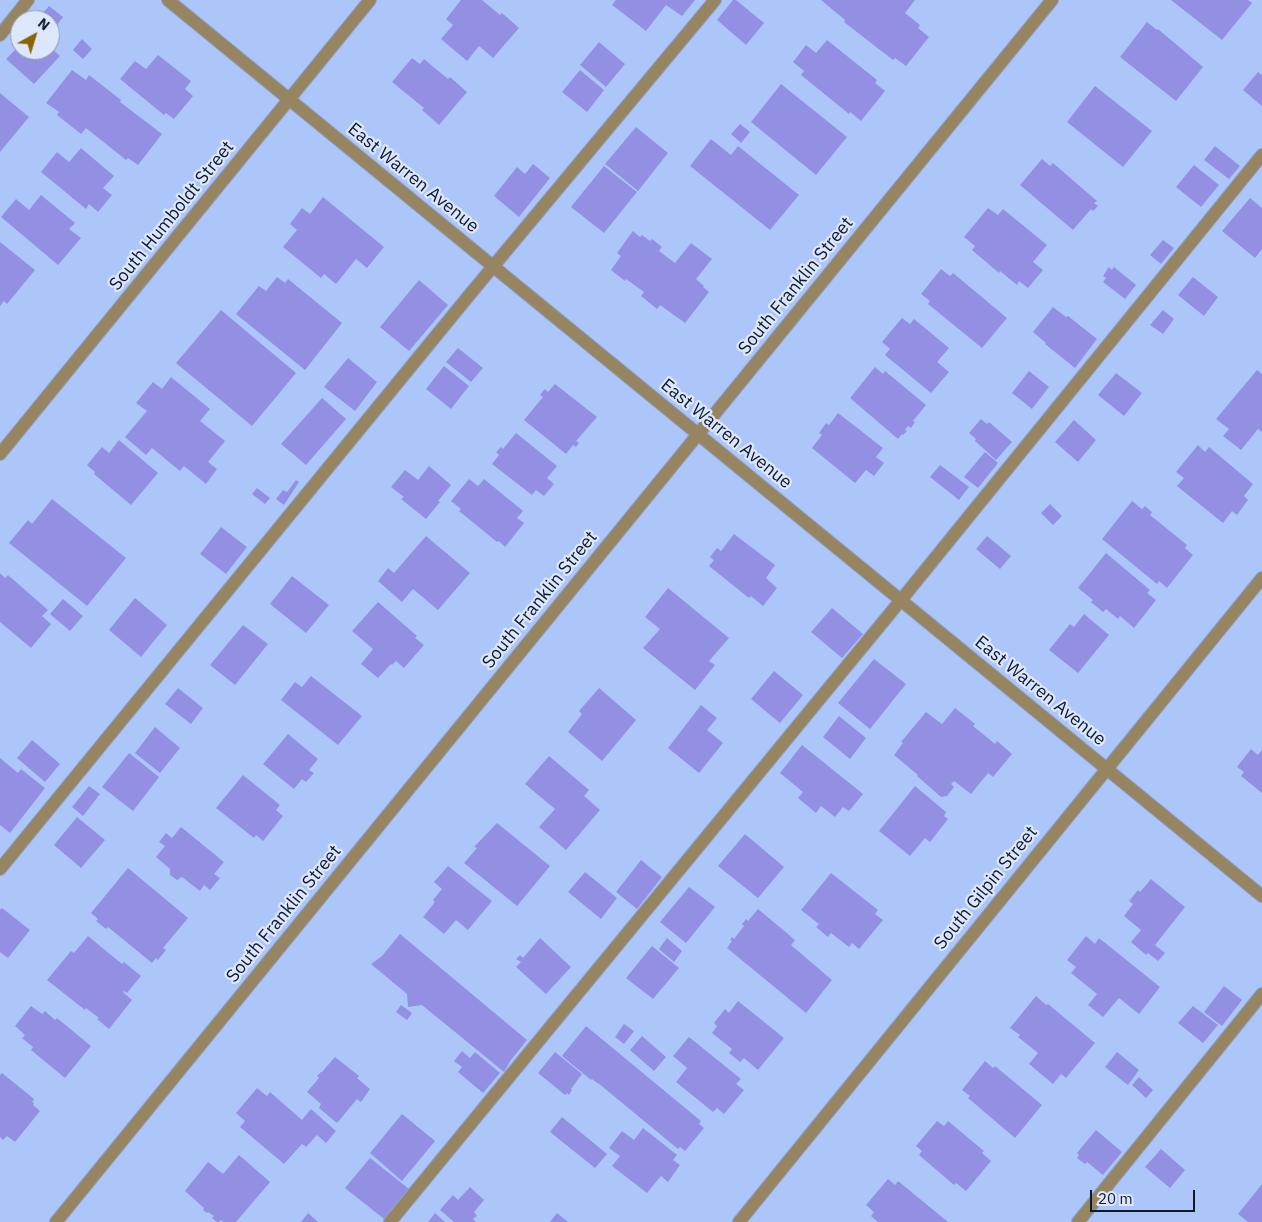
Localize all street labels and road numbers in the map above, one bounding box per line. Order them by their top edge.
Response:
street label: East Warren Avenue [343,119,483,237]
street label: South Humboldt Street [105,137,239,295]
street label: South Franklin Street [734,213,858,359]
street label: East Warren Avenue [656,375,796,493]
street label: South Franklin Street [478,527,602,673]
street label: East Warren Avenue [970,632,1110,750]
street label: South Gilpin Street [930,822,1042,954]
street label: South Franklin Street [222,841,346,987]

